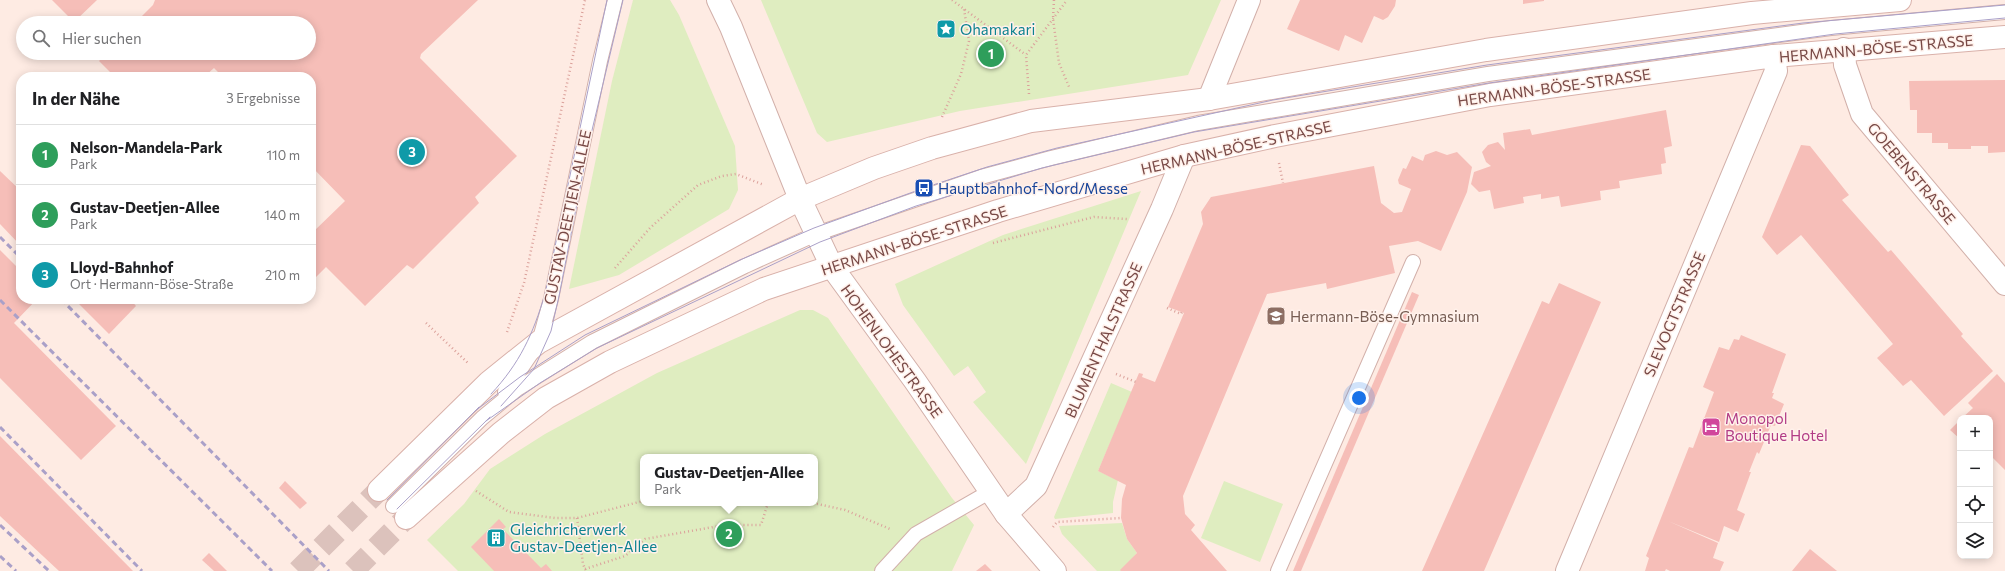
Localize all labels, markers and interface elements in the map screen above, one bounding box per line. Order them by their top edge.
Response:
search box [16,16,316,60]
place icon: Ohamakari [935,18,957,40]
place label: Ohamakari [960,20,1035,38]
icon: search [30,27,52,49]
text: Hier suchen [62,29,142,47]
street label: HERMANN-BÖSE-STRASSE [1778,31,1974,65]
pin: 1 [978,39,1004,69]
street label: HERMANN-BÖSE-STRASSE [1456,65,1652,109]
text: In der Nähe [32,88,120,109]
text: 3 Ergebnisse [226,90,300,106]
street label: HERMANN-BÖSE-STRASSE [1139,116,1333,178]
street label: GOEBENSTRASSE [1864,119,1960,228]
street label: GUSTAV-DEETJEN-ALLEE [540,128,594,306]
pin: 3 [399,137,425,167]
text: Nelson-Mandela-Park [70,138,223,156]
text: 1 [42,147,48,163]
text: 110 m [267,147,300,163]
text: Park [70,156,97,172]
bus stop icon: Hauptbahnhof-Nord/Messe [913,177,935,199]
place label: Hauptbahnhof-Nord/Messe [938,179,1128,197]
text: Gustav-Deetjen-Allee [70,198,220,216]
street label: HERMANN-BÖSE-STRASSE [819,201,1010,279]
text: 2 [41,207,49,223]
text: 140 m [264,207,300,223]
text: Park [70,216,97,232]
street label: SLEVOGTSTRASSE [1640,249,1709,379]
text: Lloyd-Bahnhof [70,258,174,276]
street label: BLUMENTHALSTRASSE [1061,259,1146,421]
text: 3 [41,267,49,283]
text: 210 m [265,267,300,283]
text: Ort · Hermann-Böse-Straße [70,276,233,292]
street label: HOHENLOHESTRASSE [837,281,947,421]
school or university icon: Hermann-Böse-Gymnasium [1265,305,1287,327]
place label: Hermann-Böse-Gymnasium [1290,307,1479,325]
your location [1349,388,1369,408]
place label: Monopol Boutique Hotel [1725,409,1828,444]
map controls [1957,415,1993,559]
button: + [1957,415,1993,451]
hotel icon: Monopol Boutique Hotel [1700,416,1722,438]
button: − [1957,451,1993,487]
popup [640,454,818,506]
text: Gustav-Deetjen-Allee [654,463,804,481]
text: Park [654,481,681,497]
button: locate [1957,487,1993,523]
pin: 2 [716,519,742,549]
place label: Gleichricherwerk Gustav-Deetjen-Allee [510,520,657,555]
button: layers [1957,523,1993,559]
building icon: Gleichricherwerk Gustav-Deetjen-Allee [485,527,507,549]

